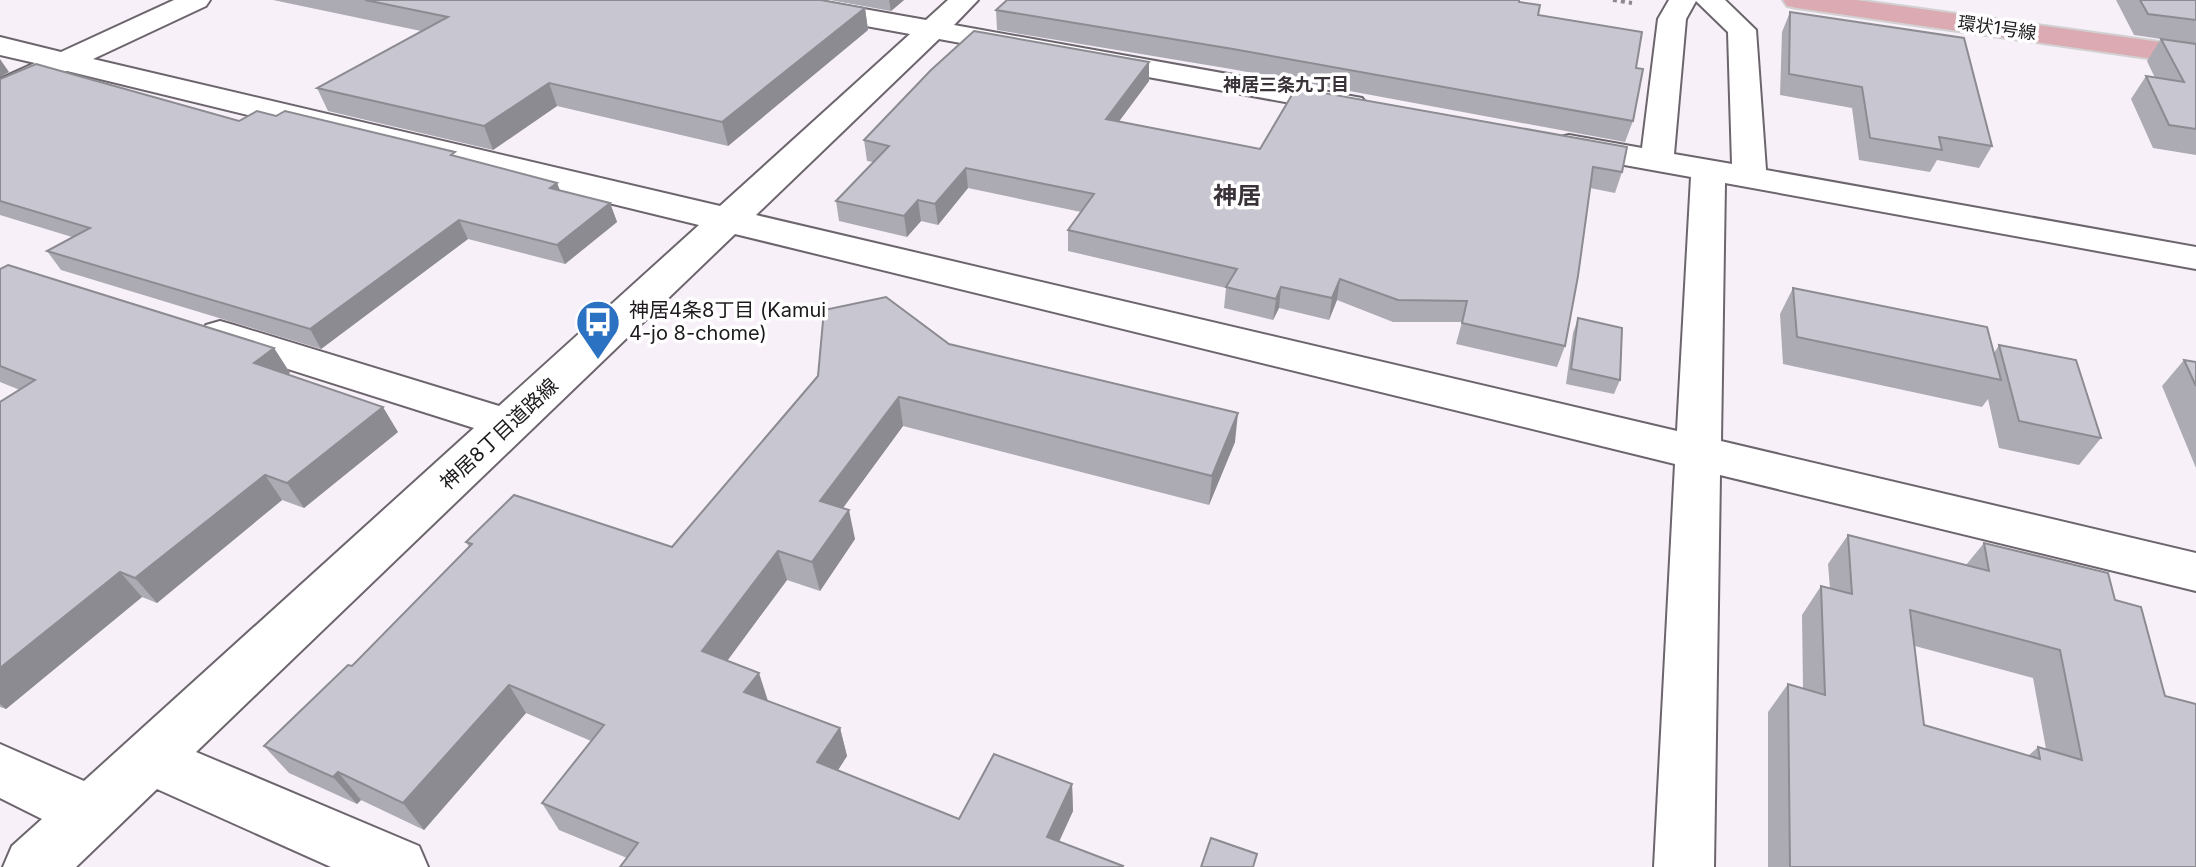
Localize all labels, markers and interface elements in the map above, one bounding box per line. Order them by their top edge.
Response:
street label: 環状1号線 [1956,12,2038,43]
district label: 神居三条九丁目 [1223,74,1349,95]
district label: 神居 [1213,181,1261,210]
bus stop icon: 神居4条8丁目 (Kamui 4-jo 8-chome) [574,298,622,361]
place label: 神居4条8丁目 (Kamui 4-jo 8-chome) [629,298,826,345]
street label: 神居8丁目道路線 [435,373,563,495]

